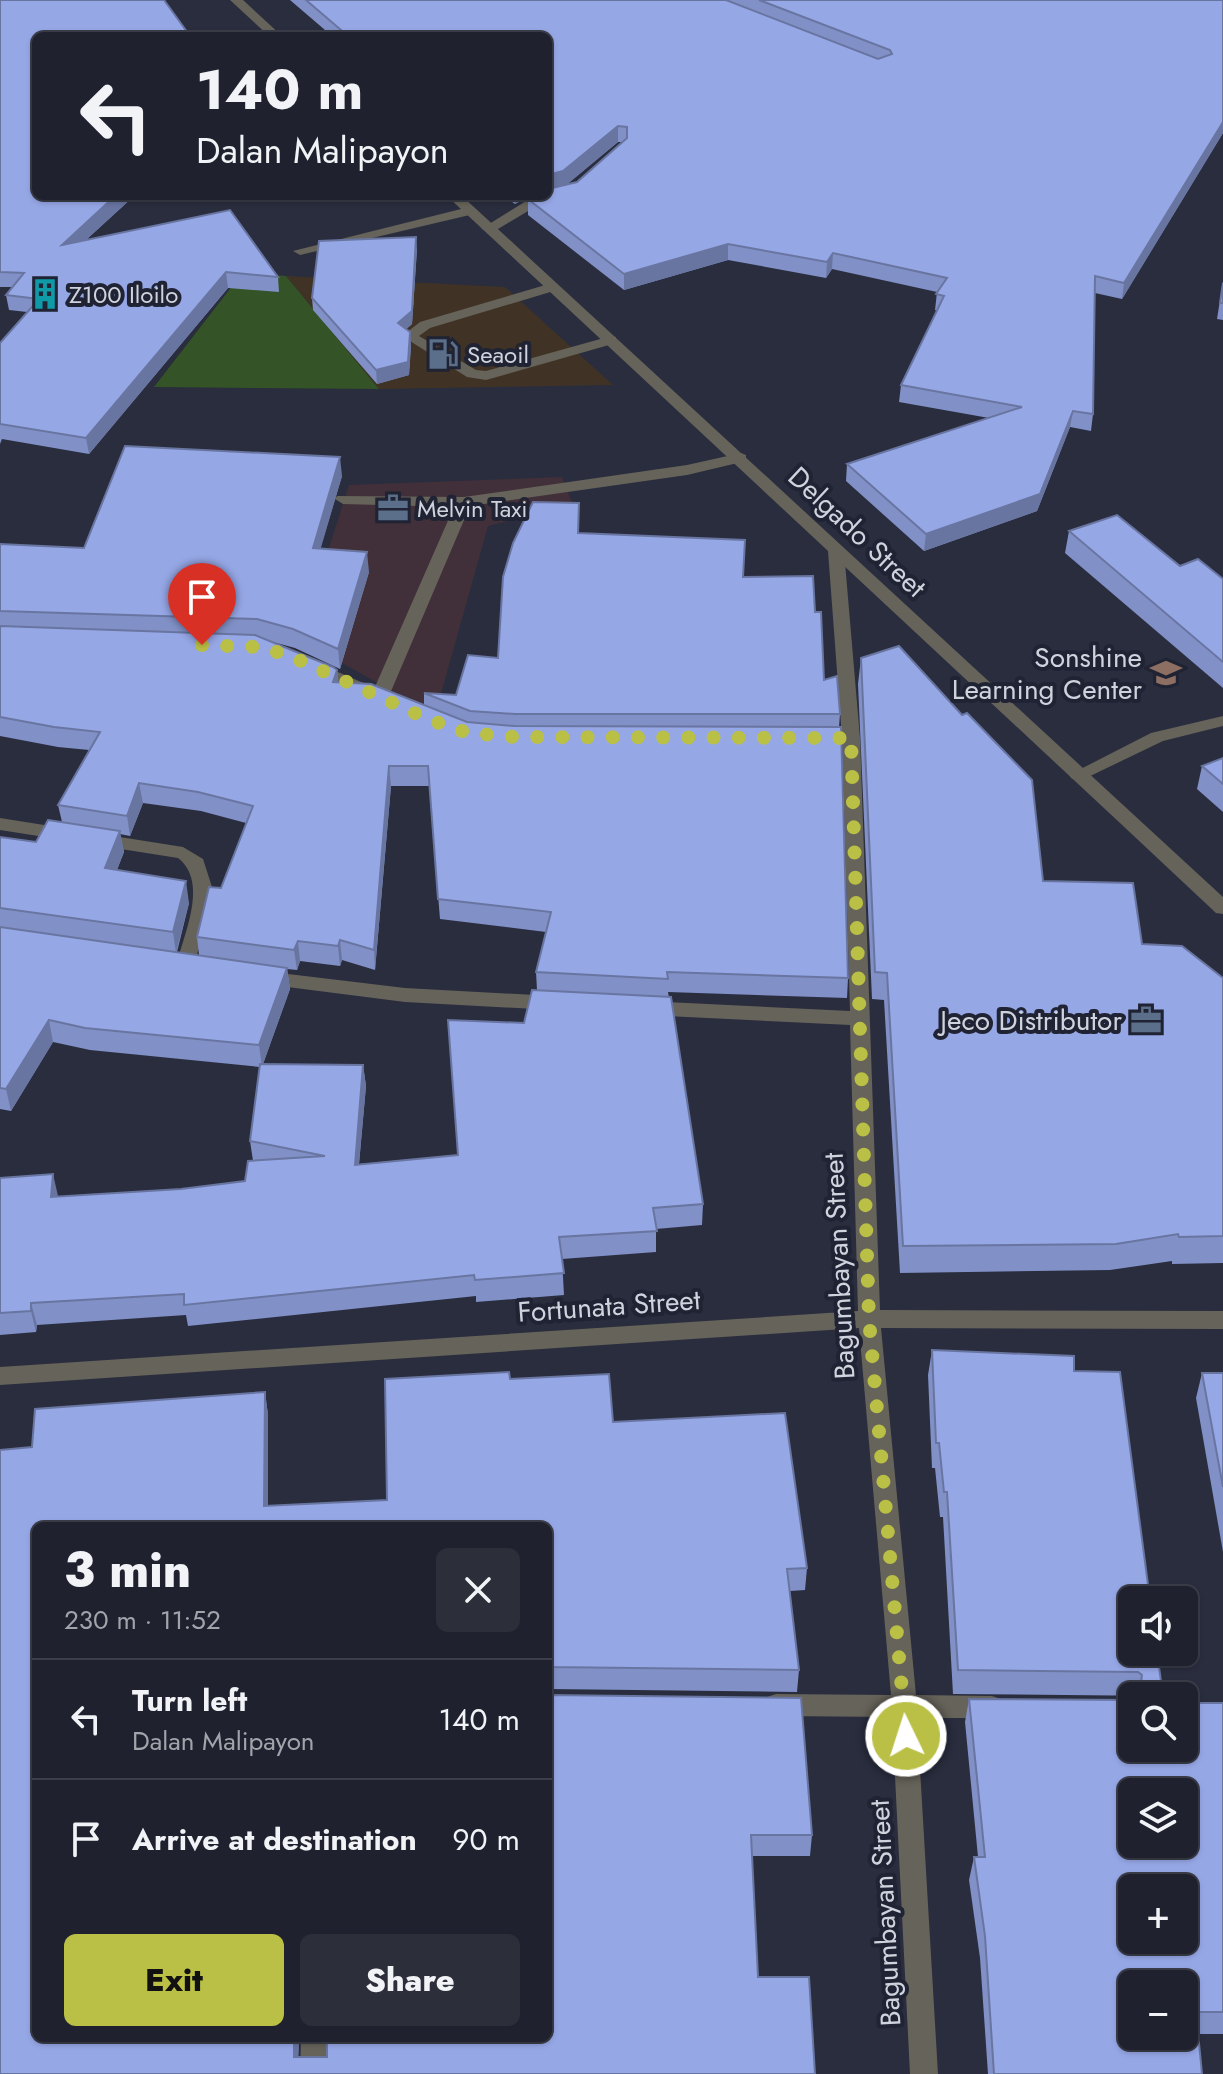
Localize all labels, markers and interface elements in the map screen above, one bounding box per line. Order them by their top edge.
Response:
text: 140 m [196,49,363,130]
icon: left [64,64,168,168]
text: Dalan Malipayon [196,124,449,176]
building icon: Z100 Iloilo [28,277,62,311]
place label: Z100 Iloilo [69,277,178,312]
fuel station icon: Seaoil [426,337,460,371]
place label: Seaoil [467,337,529,372]
street label: Delgado Street [779,457,935,607]
office icon: Melvin Taxi [376,491,410,525]
place label: Melvin Taxi [417,491,528,526]
pin [168,563,236,645]
icon: arrive [180,575,224,619]
place label: Sonshine Learning Center [952,637,1142,710]
school or university icon: Sonshine Learning Center [1149,656,1183,690]
place label: Jeco Distributor [936,1000,1122,1041]
office icon: Jeco Distributor [1129,1003,1163,1037]
street label: Bagumbayan Street [813,1152,865,1380]
street label: Fortunata Street [516,1279,702,1333]
text: 3 min [64,1536,191,1605]
button: close [436,1548,520,1632]
map controls [1118,1586,1198,2050]
button: sound [1118,1586,1198,1666]
text: 230 m · 11:52 [64,1601,221,1639]
text: Turn left [132,1679,247,1722]
button: search [1118,1682,1198,1762]
position arrow [864,1694,948,1778]
icon: left [64,1697,108,1741]
text: 140 m [439,1698,520,1741]
text: Dalan Malipayon [132,1722,315,1760]
button: layers [1118,1778,1198,1858]
street label: Bagumbayan Street [859,1799,911,2027]
icon: arrive [64,1817,108,1861]
text: Arrive at destination [132,1818,417,1861]
text: 90 m [452,1818,520,1861]
button: + [1118,1874,1198,1954]
button: Exit [64,1934,284,2026]
button: Share [300,1934,520,2026]
button: − [1118,1970,1198,2050]

